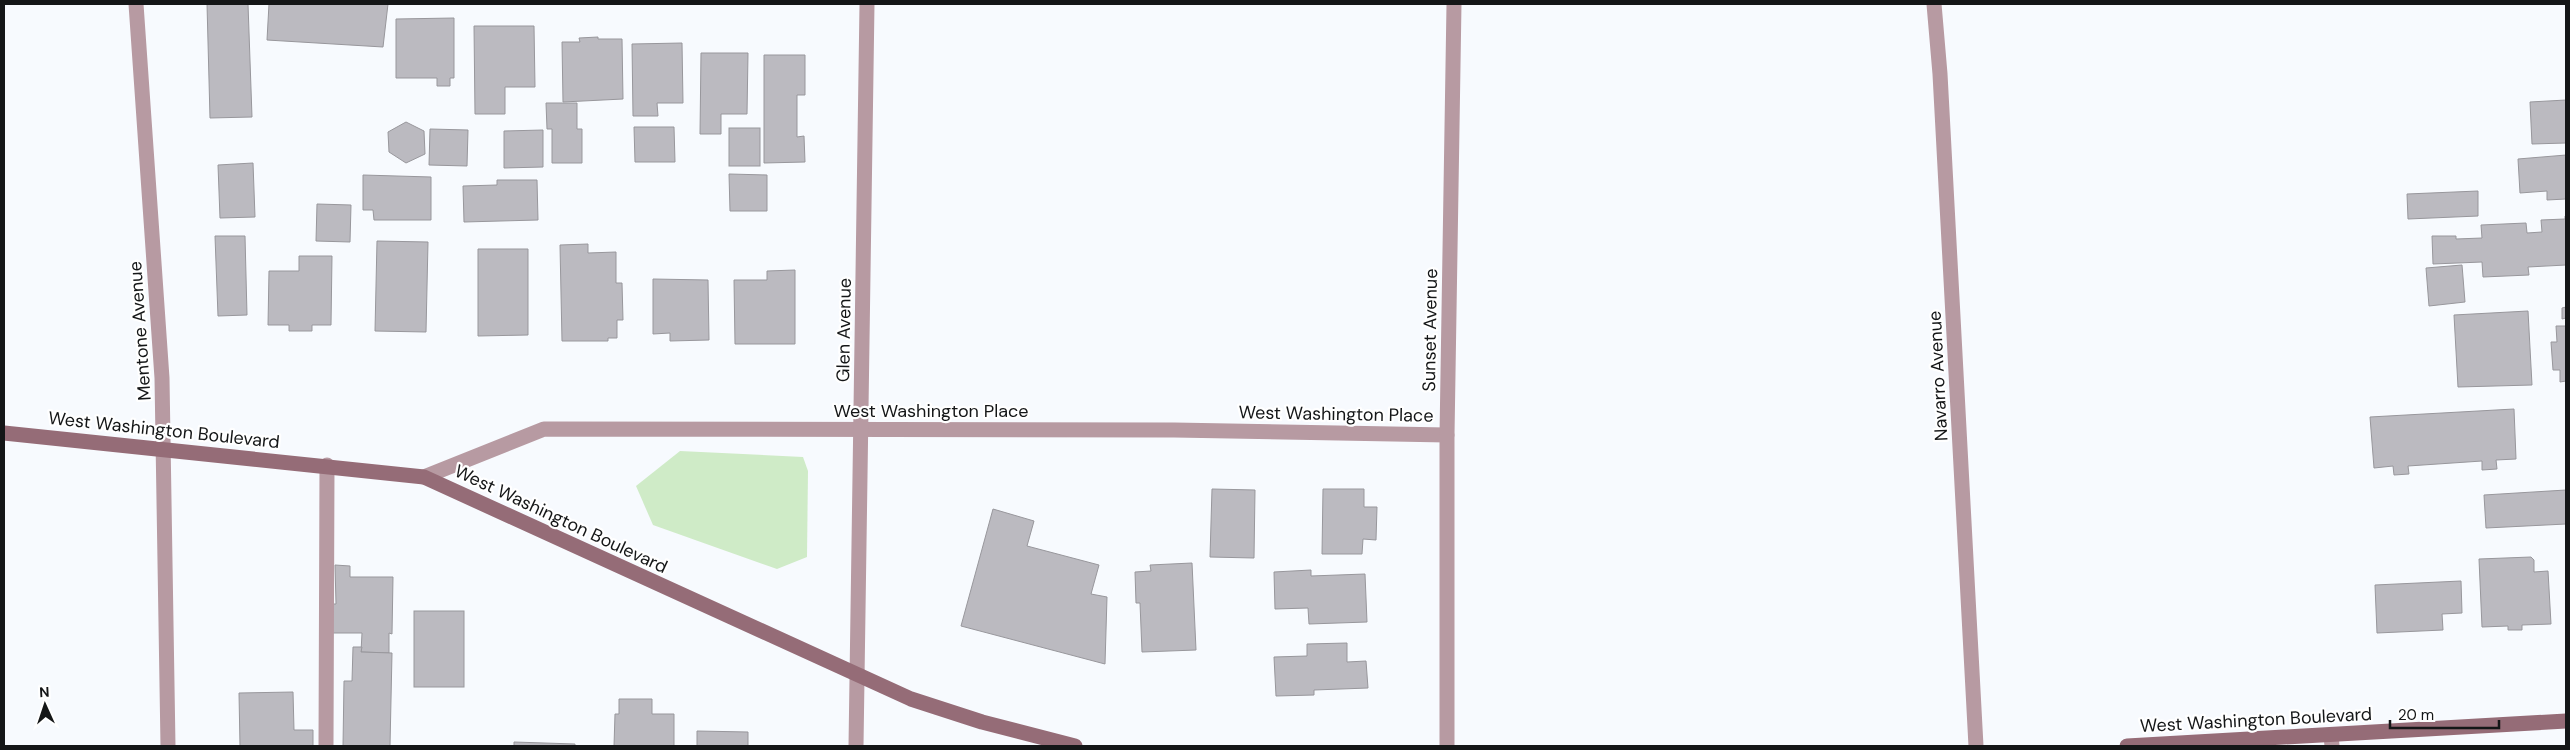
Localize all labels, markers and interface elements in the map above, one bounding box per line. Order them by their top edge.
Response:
street label: Mentone Avenue [123,260,157,402]
street label: Sunset Avenue [1417,268,1443,392]
street label: Glen Avenue [831,278,857,382]
street label: Navarro Avenue [1923,310,1953,442]
street label: West Washington Place [834,399,1029,423]
street label: West Washington Place [1238,400,1434,428]
street label: West Washington Boulevard [47,406,281,454]
street label: West Washington Boulevard [451,459,671,579]
north arrow [20,680,70,730]
text: N [39,683,50,701]
scale bar [2390,698,2499,730]
street label: West Washington Boulevard [2139,702,2373,738]
text: 20 m [2398,705,2434,725]

